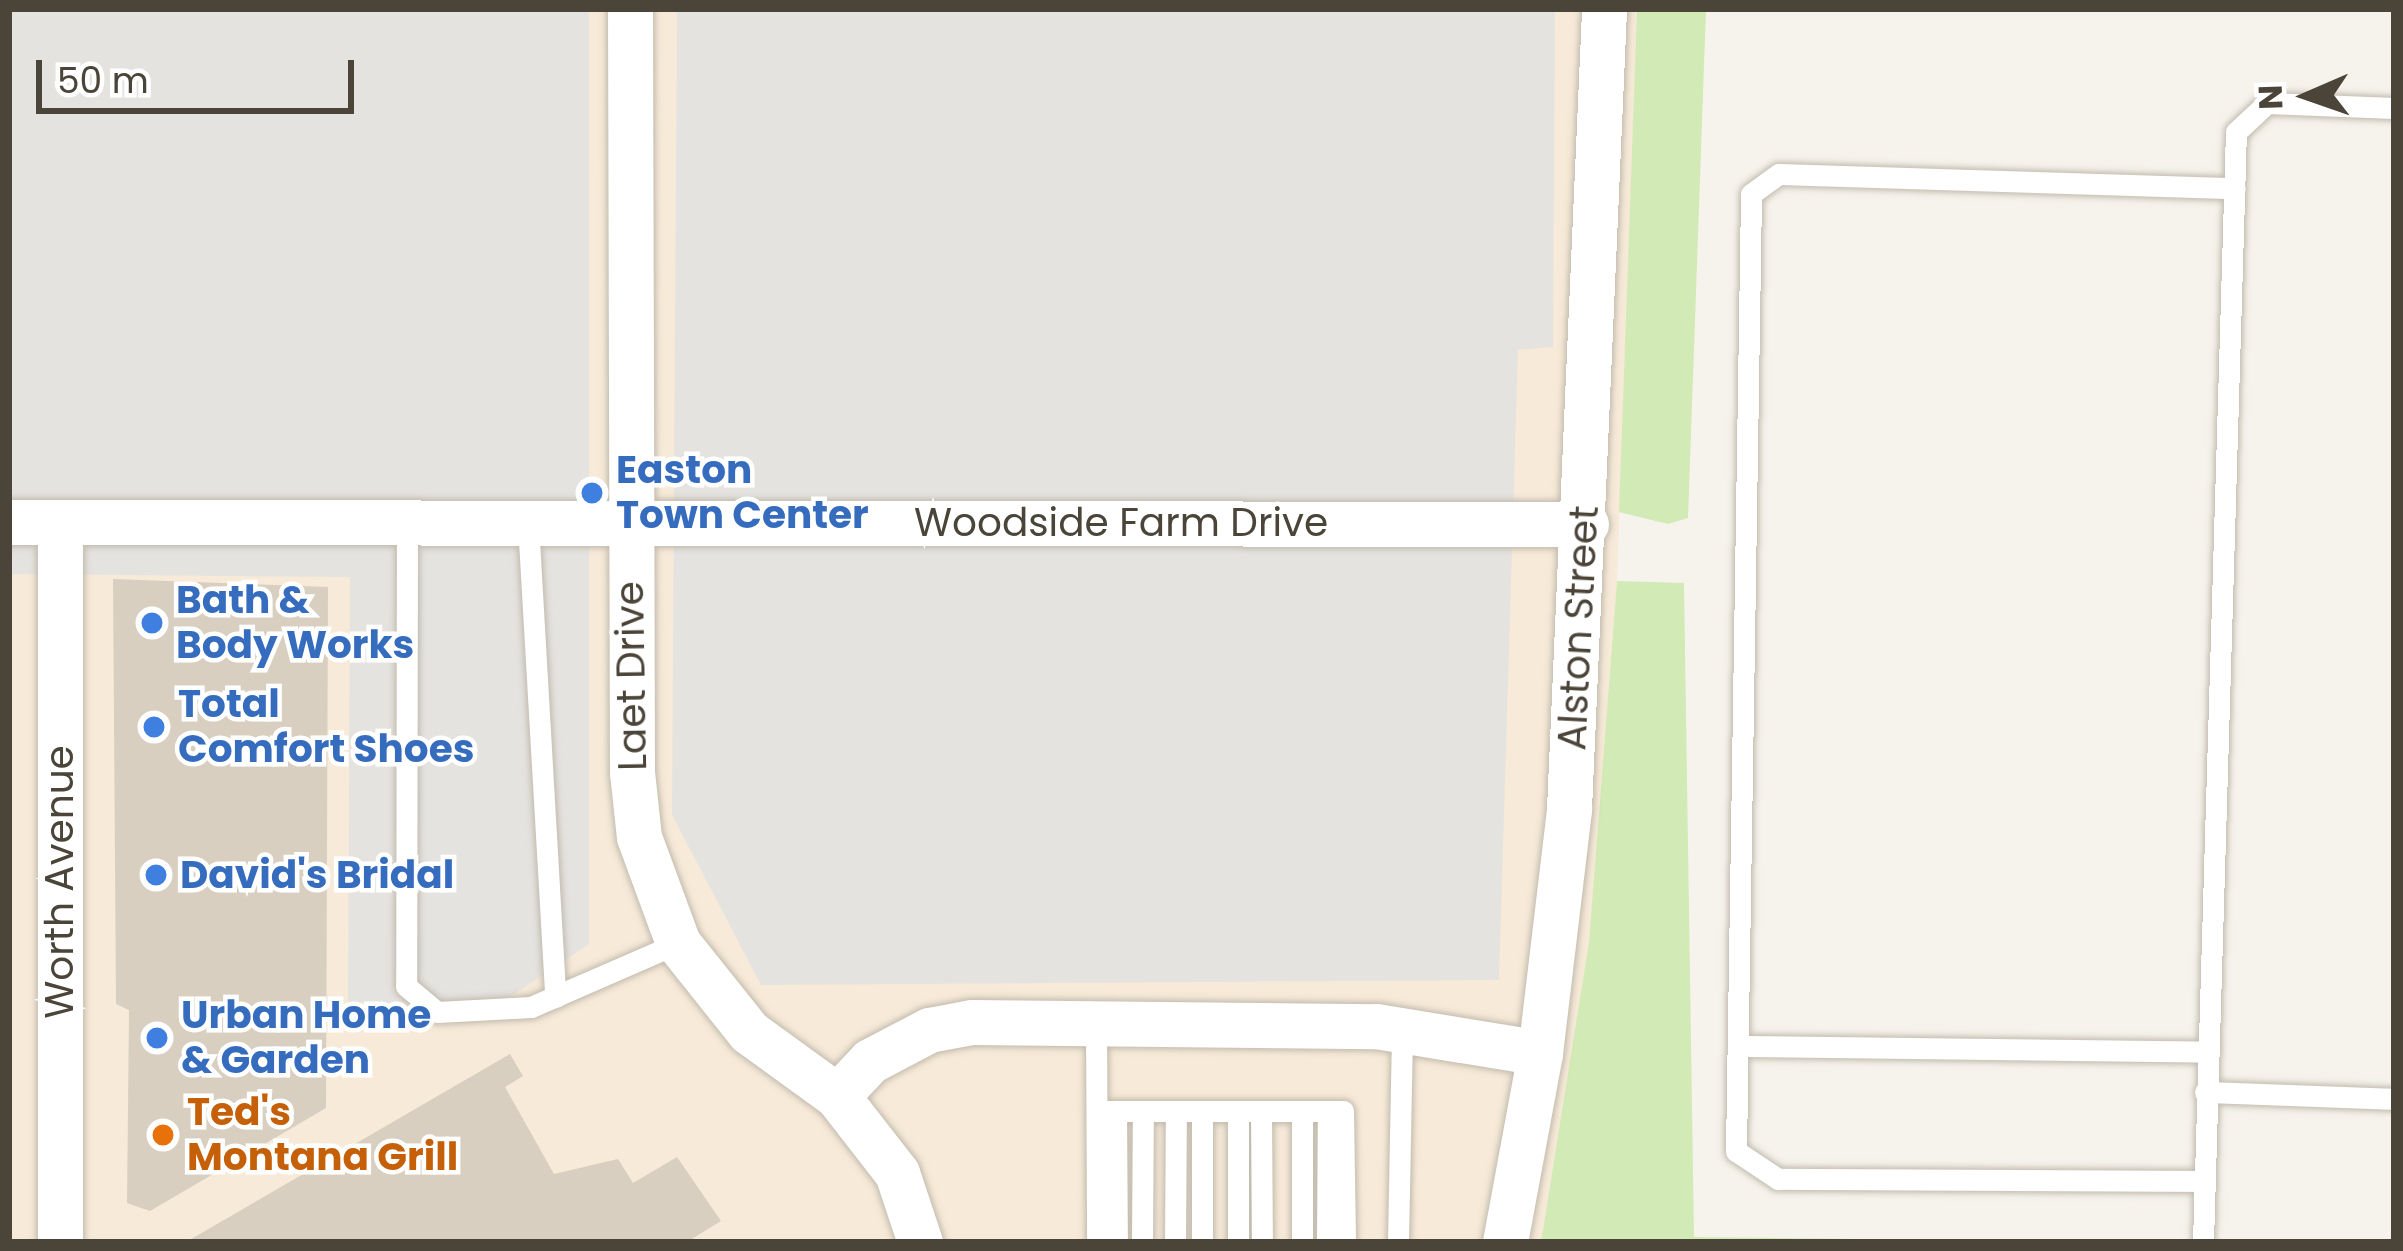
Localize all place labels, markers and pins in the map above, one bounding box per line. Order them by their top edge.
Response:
place label: Easton Town Center [616,448,869,539]
marker: Easton Town Center [579,480,605,506]
place label: Bath & Body Works [176,578,414,669]
marker: Bath & Body Works [139,610,165,636]
place label: Total Comfort Shoes [178,682,474,773]
marker: Total Comfort Shoes [141,714,167,740]
place label: David's Bridal [180,852,454,898]
marker: David's Bridal [143,862,169,888]
place label: Urban Home & Garden [181,993,431,1084]
marker: Urban Home & Garden [144,1025,170,1051]
place label: Ted's Montana Grill [187,1090,458,1181]
marker: Ted's Montana Grill [150,1122,176,1148]

